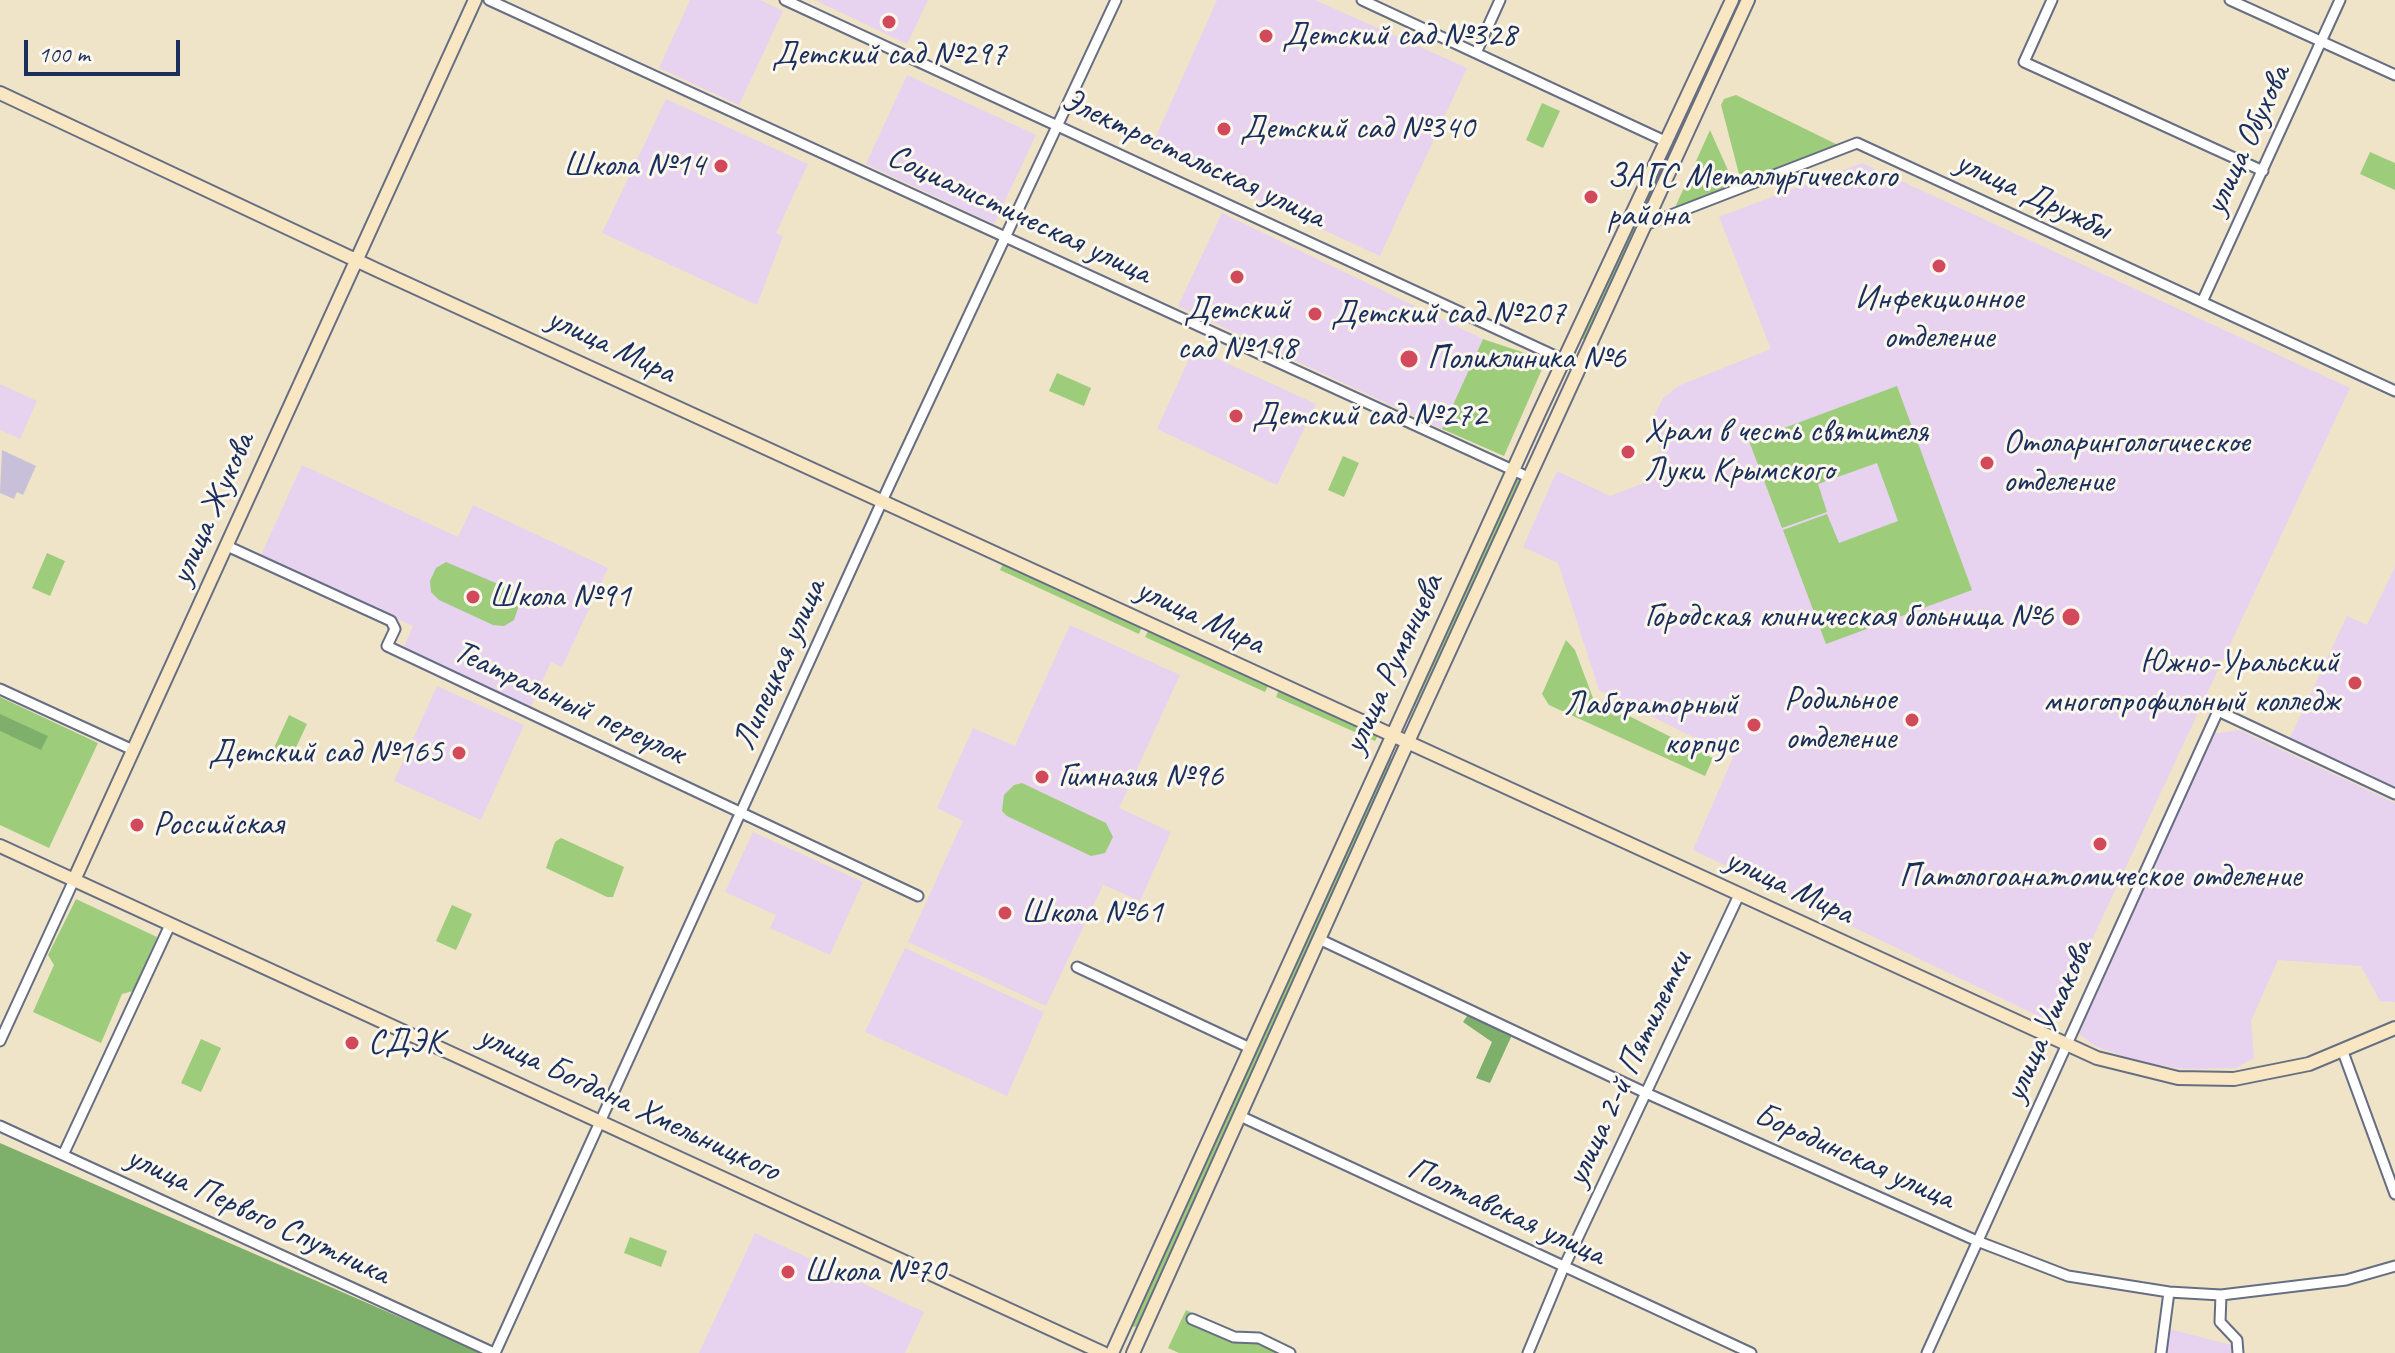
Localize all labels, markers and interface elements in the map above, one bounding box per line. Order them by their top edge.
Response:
marker: Детский сад №297 [880,13,898,31]
place label: Детский сад №328 [1282,16,1517,56]
scale bar [28,24,184,74]
marker: Детский сад №328 [1257,27,1275,45]
place label: Детский сад №297 [772,35,1006,75]
text: 100 m [38,39,90,69]
street label: улица Обухова [2196,59,2300,221]
street label: Электростальская улица [1055,80,1331,238]
place label: Детский сад №340 [1240,109,1475,149]
marker: Детский сад №340 [1215,120,1233,138]
street label: Социалистическая улица [881,136,1157,294]
street label: улица Дружбы [1949,142,2117,250]
place label: Школа №14 [563,146,705,186]
marker: Школа №14 [712,157,730,175]
place label: ЗАГС Металлургического района [1607,157,1897,236]
marker: ЗАГС Металлургического района [1582,188,1600,206]
marker: Инфекционное отделение [1930,257,1948,275]
marker: Детский сад №198 [1228,268,1246,286]
place label: Инфекционное отделение [1855,279,2023,358]
place label: Детский сад №198 [1177,290,1297,370]
place label: Детский сад №207 [1331,294,1566,334]
street label: улица Мира [540,299,682,393]
marker: Детский сад №207 [1306,305,1324,323]
place label: Поликлиника №6 [1427,339,1626,379]
marker: Поликлиника №6 [1398,348,1420,370]
place label: Детский сад №272 [1252,396,1487,436]
marker: Детский сад №272 [1227,407,1245,425]
place label: Храм в честь святителя Луки Крымского [1644,412,1928,492]
place label: Отоларингологическое отделение [2003,423,2250,502]
street label: улица Жукова [162,427,264,591]
marker: Храм в честь святителя Луки Крымского [1619,443,1637,461]
marker: Отоларингологическое отделение [1978,454,1996,472]
street label: улица Румянцева [1335,568,1453,760]
street label: улица Мира [1129,570,1271,664]
street label: Липецкая улица [724,573,836,757]
place label: Школа №91 [489,577,631,617]
marker: Школа №91 [464,588,482,606]
place label: Городская клиническая больница №6 [1645,597,2053,637]
marker: Городская клиническая больница №6 [2060,606,2082,628]
street label: Театральный переулок [447,631,691,775]
place label: Южно-Уральский многопрофильный колледж [2043,643,2339,722]
marker: Южно-Уральский многопрофильный колледж [2346,674,2364,692]
place label: Родильное отделение [1784,680,1896,760]
place label: Лабораторный корпус [1564,685,1738,764]
marker: Родильное отделение [1903,711,1921,729]
marker: Лабораторный корпус [1745,716,1763,734]
place label: Детский сад №165 [208,733,443,773]
marker: Детский сад №165 [450,744,468,762]
place label: Гимназия №96 [1058,757,1223,797]
marker: Гимназия №96 [1033,768,1051,786]
place label: Российская [153,805,283,845]
marker: Российская [128,816,146,834]
marker: Патологоанатомическое отделение [2091,835,2109,853]
street label: улица Мира [1718,840,1860,934]
place label: Патологоанатомическое отделение [1899,857,2301,897]
place label: Школа №61 [1021,893,1163,933]
marker: Школа №61 [996,904,1014,922]
street label: улица Ушакова [1995,934,2103,1108]
street label: улица 2-й Пятилетки [1557,945,1701,1193]
street label: улица Богдана Хмельницкого [472,1016,786,1192]
place label: СДЭК [368,1023,442,1063]
marker: СДЭК [343,1034,361,1052]
street label: Бородинская улица [1748,1095,1960,1219]
street label: улица Первого Спутника [120,1137,396,1295]
street label: Полтавская улица [1401,1149,1611,1275]
place label: Школа №70 [804,1252,946,1292]
marker: Школа №70 [779,1263,797,1281]

